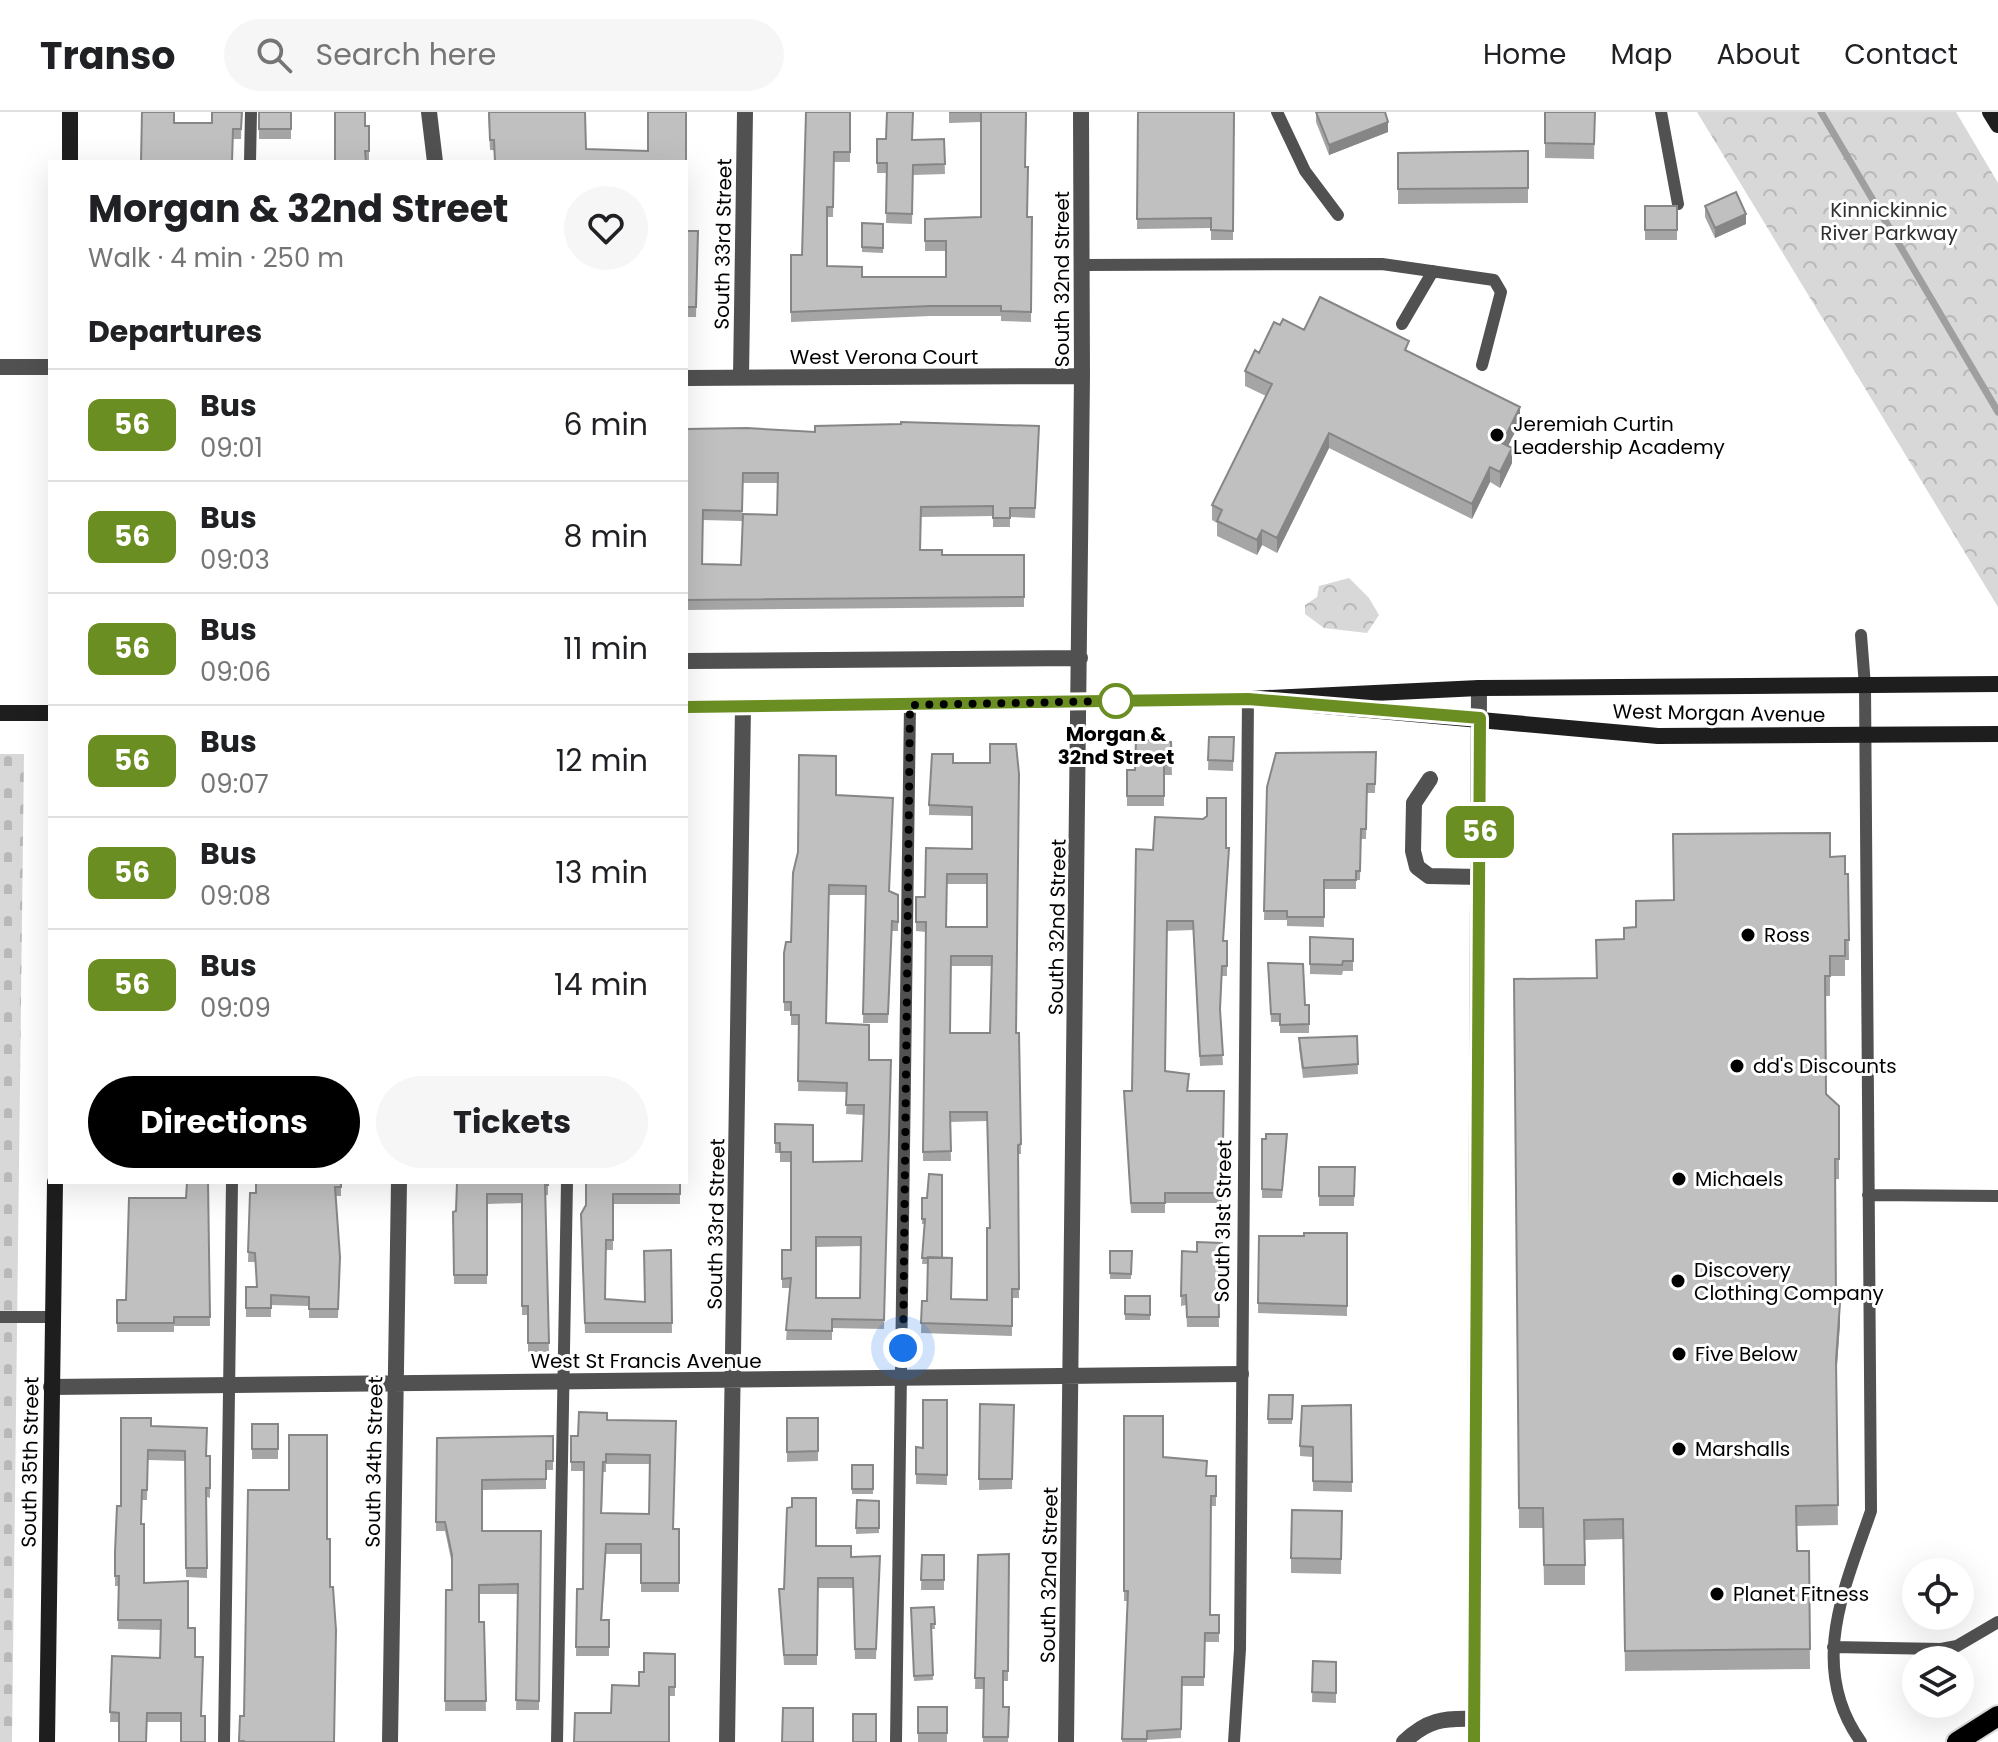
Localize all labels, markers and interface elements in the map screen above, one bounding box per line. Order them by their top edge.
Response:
search box [224,19,784,91]
text: Transo [40,29,176,82]
icon: search [252,33,296,77]
text: Search here [316,33,496,76]
text: Home [1483,35,1566,74]
text: Map [1610,35,1672,74]
text: About [1716,35,1800,74]
text: Contact [1844,35,1958,74]
street label: South 33rd Street [708,158,738,330]
text: Morgan & 32nd Street [88,182,508,235]
button: heart [564,186,648,270]
street label: South 32nd Street [1048,191,1076,367]
park label: Kinnickinnic River Parkway [1820,196,1958,247]
text: Walk · 4 min · 250 m [88,240,344,276]
text: Departures [88,310,262,353]
street label: West Verona Court [790,343,978,371]
text: Bus [200,384,257,427]
text: 6 min [563,403,648,446]
text: 56 [114,405,150,444]
place label: Jeremiah Curtin Leadership Academy [1513,410,1725,461]
marker: Jeremiah Curtin Leadership Academy [1488,426,1506,444]
text: 09:01 [200,430,263,466]
text: Bus [200,496,257,539]
text: 8 min [564,515,648,558]
text: 56 [114,517,150,556]
text: 09:03 [200,542,270,578]
text: Bus [200,608,257,651]
text: 11 min [563,627,648,670]
text: 56 [114,629,150,668]
text: 09:06 [200,654,271,690]
marker: Morgan & 32nd Street [1099,684,1133,718]
street label: West Morgan Avenue [1612,697,1826,729]
text: Bus [200,720,257,763]
place label: Morgan & 32nd Street [1058,720,1174,771]
text: 12 min [556,739,648,782]
text: 56 [114,741,150,780]
text: 09:07 [200,766,269,802]
line badge: 56 [1444,806,1516,858]
text: 56 [1462,812,1498,851]
text: Bus [200,832,257,875]
street label: South 32nd Street [1041,839,1073,1015]
text: 13 min [555,851,648,894]
text: 56 [114,853,150,892]
text: 09:08 [200,878,271,914]
place label: Ross [1764,921,1810,949]
marker: Ross [1739,926,1757,944]
text: Bus [200,944,257,987]
text: 14 min [554,963,648,1006]
text: 56 [114,965,150,1004]
text: 09:09 [200,990,271,1026]
place label: dd's Discounts [1753,1052,1897,1080]
marker: dd's Discounts [1728,1057,1746,1075]
button: Directions [88,1076,360,1168]
button: Tickets [376,1076,648,1168]
street label: South 33rd Street [701,1138,731,1310]
street label: South 31st Street [1208,1139,1238,1303]
place label: Michaels [1695,1165,1783,1193]
marker: Michaels [1670,1170,1688,1188]
place label: Discovery Clothing Company [1694,1256,1884,1307]
marker: Discovery Clothing Company [1669,1272,1687,1290]
your location [883,1328,923,1368]
place label: Five Below [1695,1340,1798,1368]
marker: Five Below [1670,1345,1688,1363]
street label: West St Francis Avenue [530,1347,762,1375]
street label: South 35th Street [15,1376,45,1548]
street label: South 34th Street [359,1376,389,1548]
place label: Marshalls [1695,1435,1790,1463]
marker: Marshalls [1670,1440,1688,1458]
street label: South 32nd Street [1033,1487,1065,1663]
map controls [1902,1558,1974,1718]
button: locate [1902,1558,1974,1630]
place label: Planet Fitness [1733,1580,1869,1608]
marker: Planet Fitness [1708,1585,1726,1603]
button: layers [1902,1646,1974,1718]

